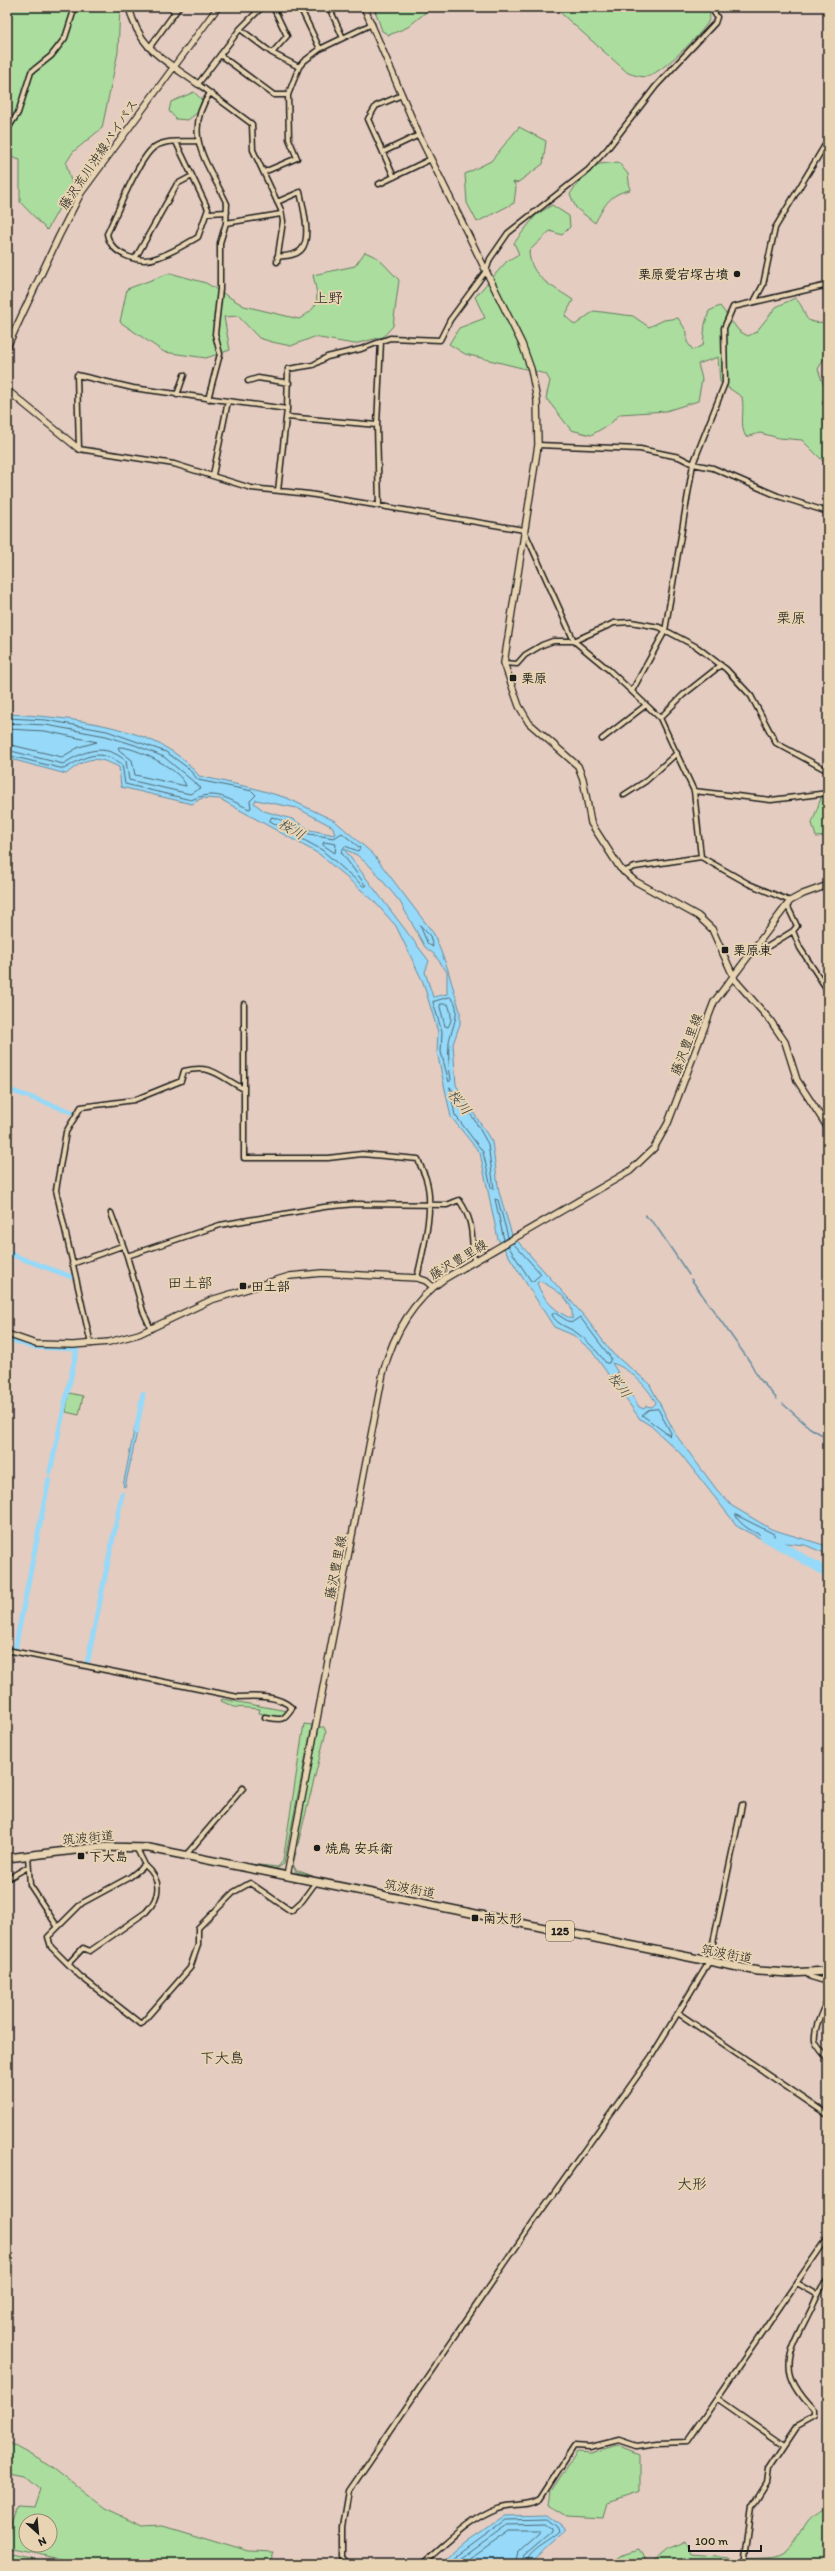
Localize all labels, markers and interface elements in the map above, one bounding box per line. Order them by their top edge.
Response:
street label: 藤沢荒川沖線バイパス [56,96,141,212]
place label: 栗原愛宕塚古墳 [638,267,729,282]
marker: 栗原愛宕塚古墳 [732,269,742,279]
district label: 上野 [313,289,343,307]
district label: 栗原 [776,609,806,627]
place label: 栗原 [521,671,547,686]
marker: 栗原 [508,673,518,683]
water label: 桜川 [275,815,308,844]
place label: 栗原東 [733,943,772,958]
marker: 栗原東 [720,945,730,955]
street label: 藤沢豊里線 [668,1010,705,1077]
water label: 桜川 [444,1086,475,1119]
street label: 藤沢豊里線 [427,1236,491,1283]
district label: 田土部 [167,1274,213,1292]
place label: 田土部 [251,1279,290,1294]
marker: 田土部 [238,1281,248,1291]
water label: 桜川 [605,1369,635,1402]
street label: 藤沢豊里線 [322,1533,349,1600]
street label: 筑波街道 [61,1828,115,1847]
place label: 焼鳥 安兵衛 [325,1841,393,1856]
marker: 焼鳥 安兵衛 [312,1843,322,1853]
place label: 下大島 [89,1849,128,1864]
marker: 下大島 [76,1851,86,1861]
street label: 筑波街道 [383,1876,437,1901]
place label: 南大形 [483,1911,522,1926]
marker: 南大形 [470,1913,480,1923]
road number: 125 [546,1921,574,1941]
street label: 筑波街道 [700,1941,754,1966]
district label: 下大島 [199,2049,245,2067]
district label: 大形 [677,2175,707,2193]
north arrow [18,2513,58,2553]
scale bar [689,2527,761,2553]
text: N [36,2534,49,2549]
text: 100 m [695,2534,728,2548]

